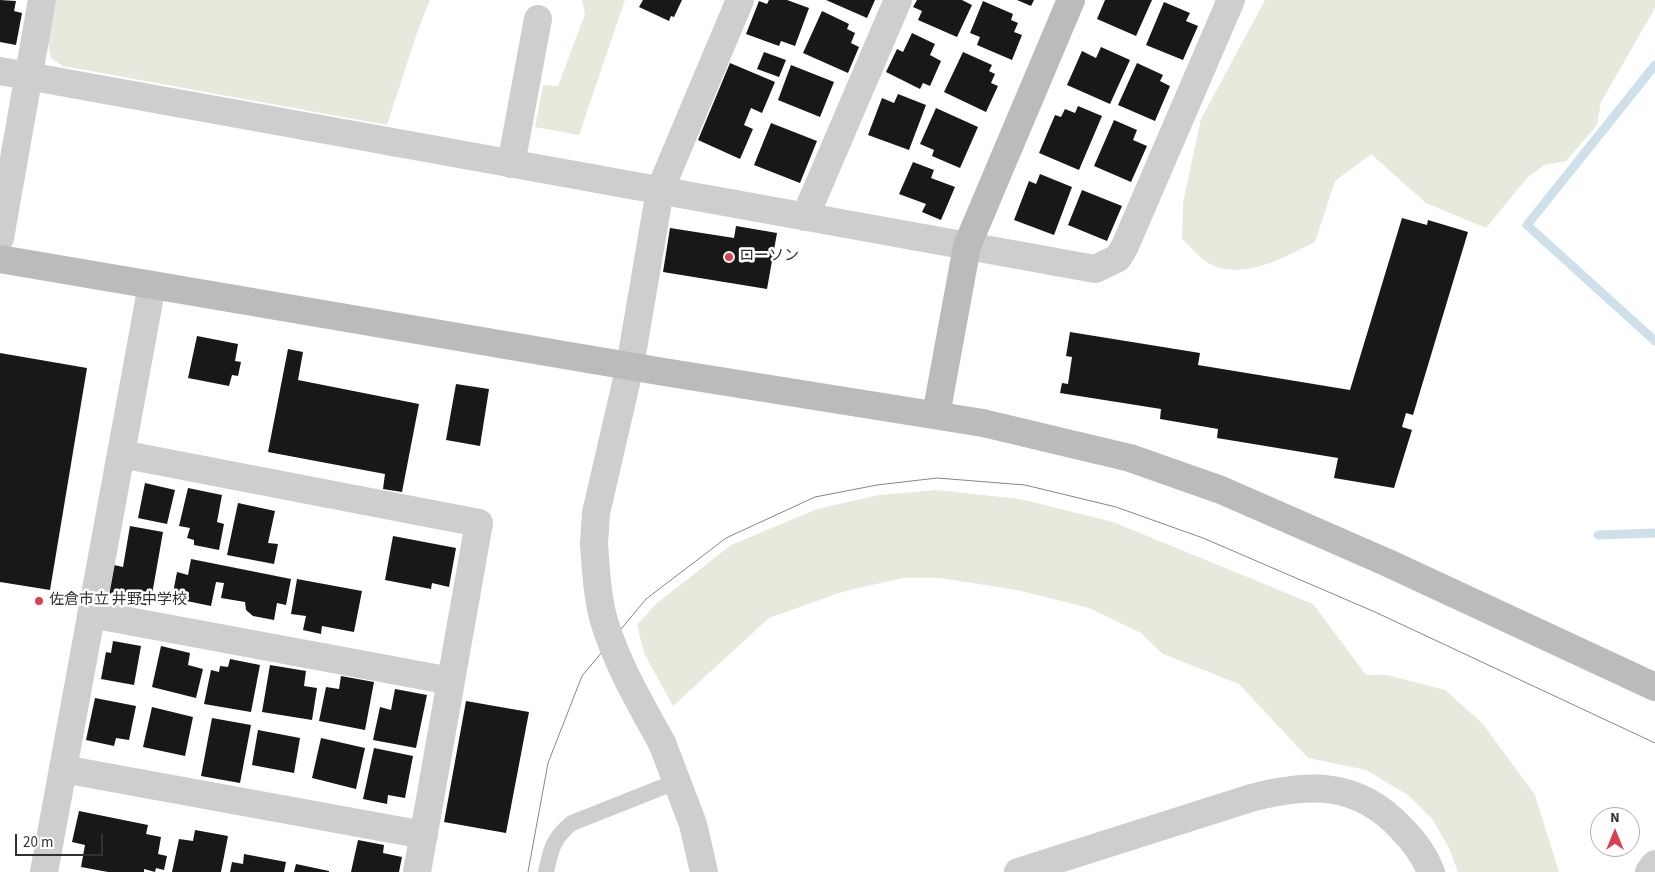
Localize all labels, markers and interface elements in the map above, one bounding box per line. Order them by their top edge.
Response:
place label: ローソン [739,248,799,266]
marker: ローソン [723,251,735,263]
place label: 佐倉市立 井野中学校 [49,592,187,610]
marker: 佐倉市立 井野中学校 [33,595,45,607]
north arrow [1590,807,1640,857]
text: N [1610,808,1620,828]
scale bar [18,824,105,856]
text: 20 m [23,832,53,853]

